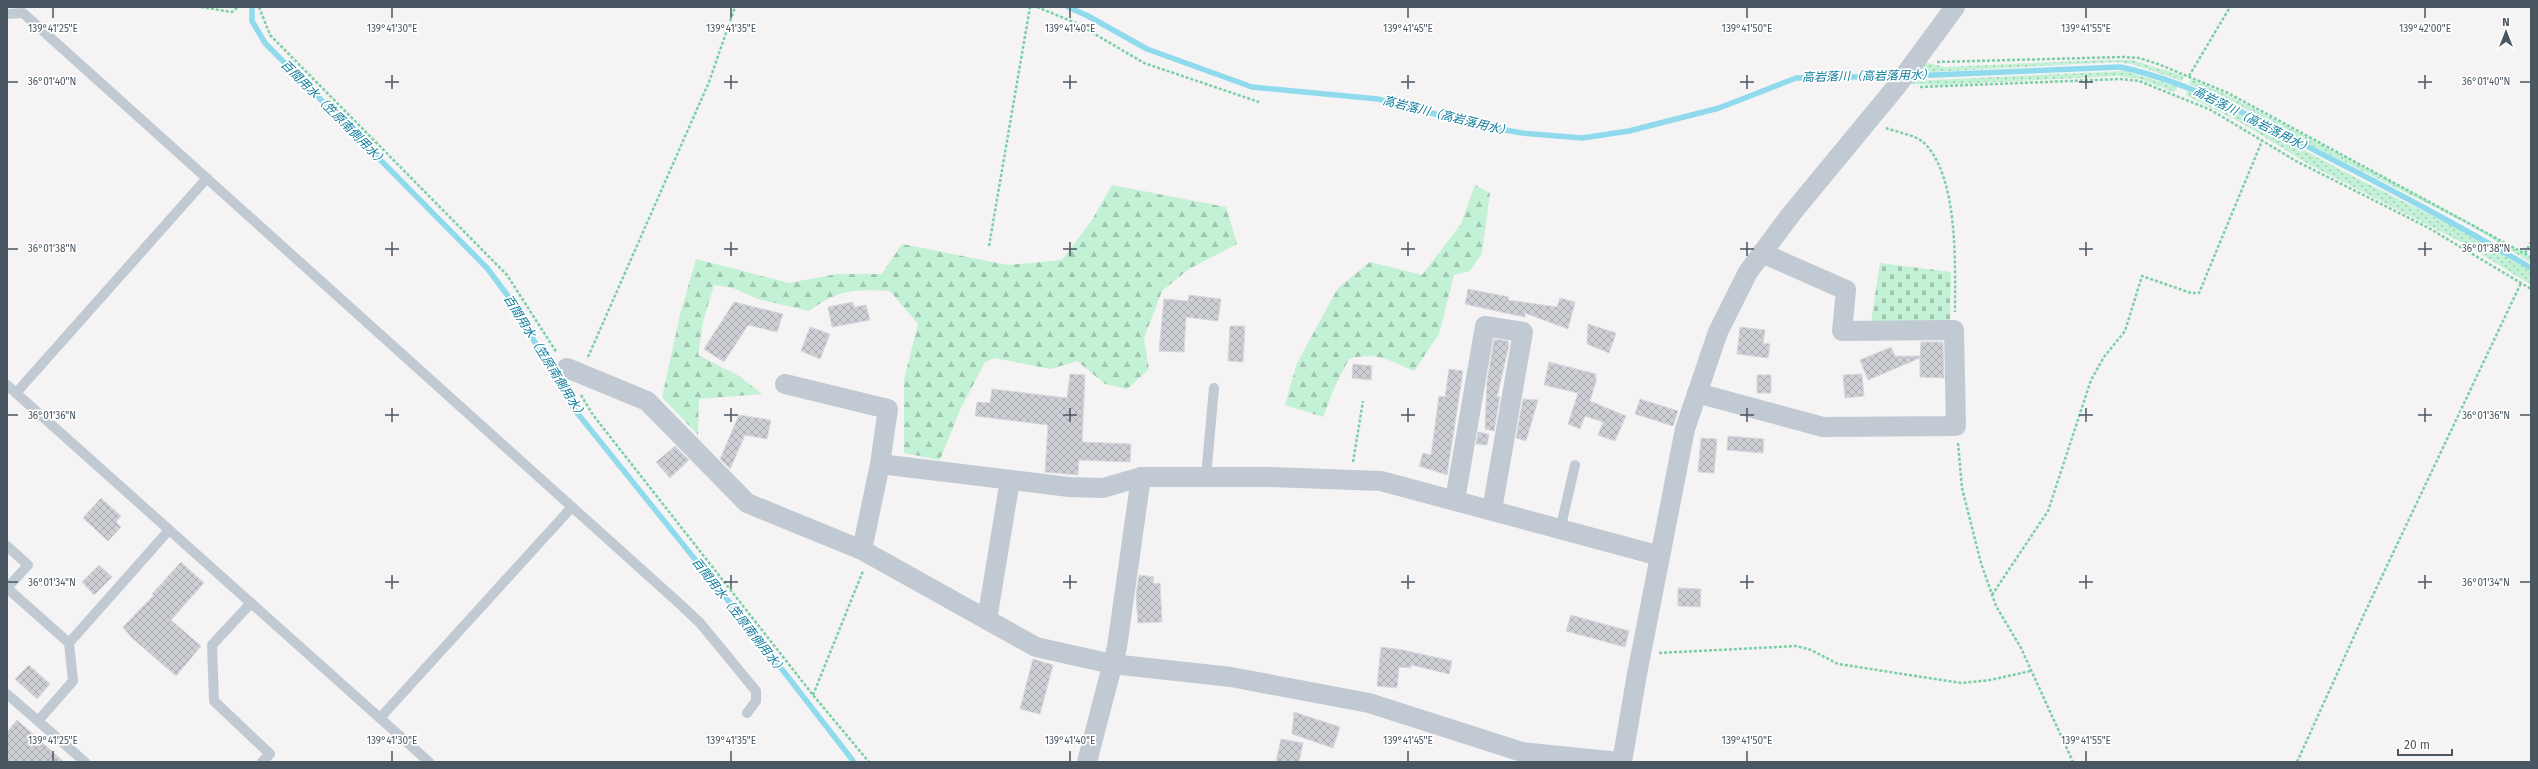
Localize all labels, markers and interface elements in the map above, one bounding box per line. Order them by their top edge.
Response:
north arrow [2486,12,2526,52]
text: N [2502,16,2510,29]
text: 139°41'25"E [28,23,78,35]
text: 139°41'30"E [367,23,417,35]
text: 139°41'35"E [706,23,756,35]
text: 139°41'40"E [1045,23,1095,35]
text: 139°41'45"E [1383,23,1433,35]
text: 139°41'50"E [1722,23,1772,35]
text: 139°41'55"E [2061,23,2111,35]
text: 139°42'00"E [2399,23,2451,35]
water label: 百間用水（笠原南側用水） [278,57,390,169]
water label: 高岩落川（高岩落用水） [1802,68,1934,84]
text: 36°01'40"N [28,76,76,88]
text: 36°01'40"N [2462,76,2510,88]
water label: 高岩落川（高岩落用水） [2191,84,2315,156]
water label: 高岩落川（高岩落用水） [1381,93,1513,139]
text: 36°01'38"N [28,243,76,255]
text: 36°01'38"N [2462,243,2510,255]
water label: 百間用水（笠原南側用水） [501,292,589,422]
text: 36°01'36"N [28,410,76,422]
text: 36°01'36"N [2462,410,2510,422]
water label: 百間用水（笠原南側用水） [689,555,789,677]
text: 36°01'34"N [28,577,76,589]
text: 36°01'34"N [2462,577,2510,589]
scale bar [2398,731,2452,757]
text: 139°41'25"E [28,735,78,747]
text: 139°41'30"E [367,735,417,747]
text: 139°41'35"E [706,735,756,747]
text: 139°41'40"E [1045,735,1095,747]
text: 139°41'45"E [1383,735,1433,747]
text: 139°41'50"E [1722,735,1772,747]
text: 139°41'55"E [2061,735,2111,747]
text: 20 m [2404,738,2430,752]

